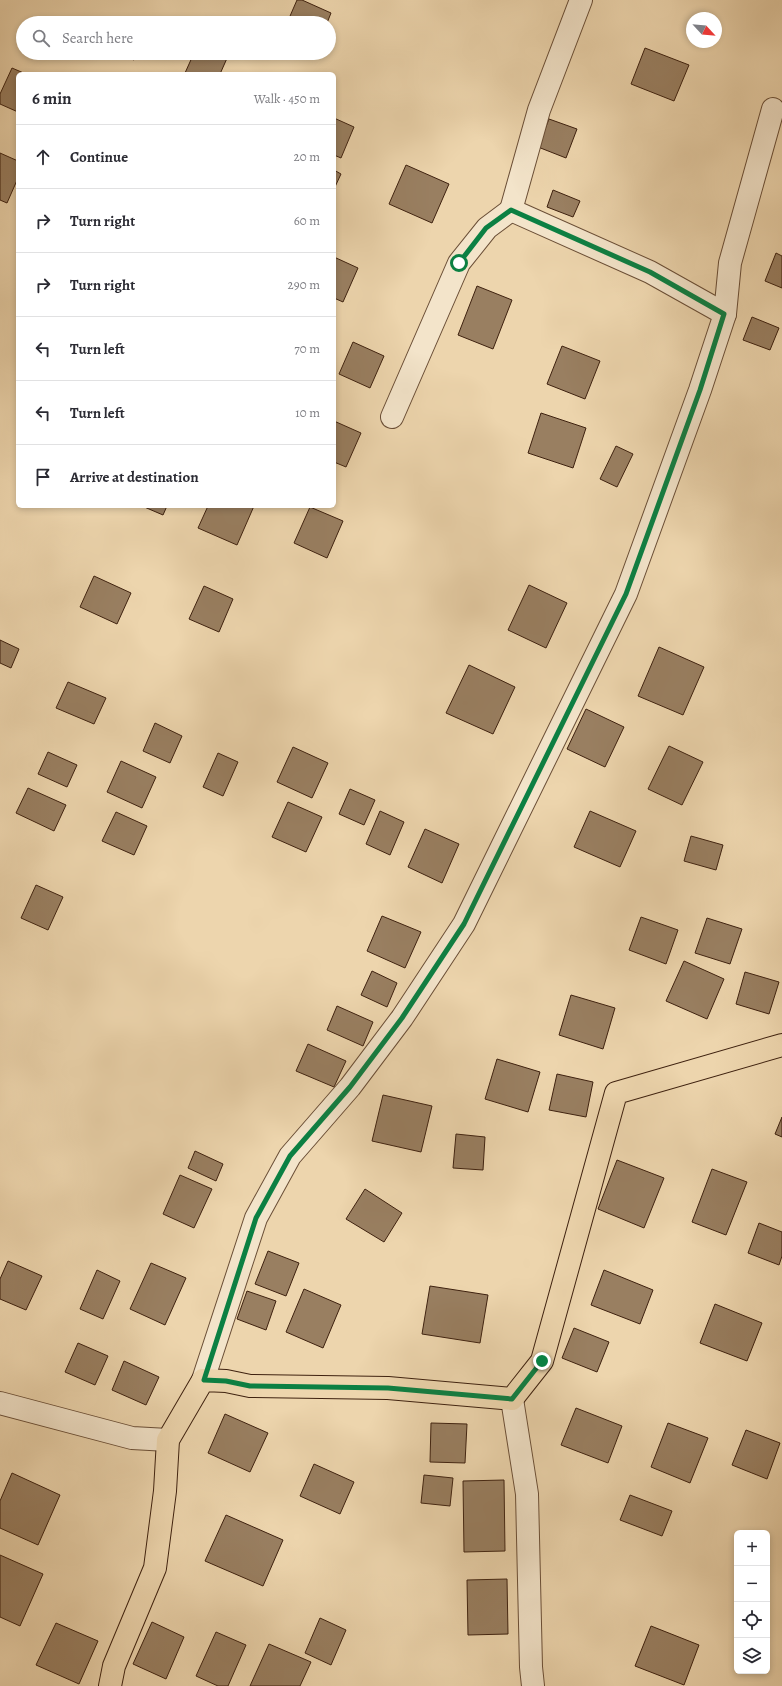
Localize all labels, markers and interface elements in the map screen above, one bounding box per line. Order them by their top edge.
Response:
north arrow [686,12,722,48]
search box [16,16,336,60]
icon: search [30,27,52,49]
text: Search here [62,28,133,48]
text: 6 min [32,87,72,110]
text: Walk · 450 m [254,90,320,107]
icon: ahead [32,146,54,168]
text: Continue [70,147,128,167]
text: 20 m [294,148,320,165]
icon: right [32,210,54,232]
text: Turn right [70,211,135,231]
text: 60 m [294,212,320,229]
route start [450,254,468,272]
icon: right [32,274,54,296]
text: Turn right [70,275,135,295]
text: 290 m [288,276,320,293]
icon: left [32,338,54,360]
text: Turn left [70,339,125,359]
text: 70 m [294,340,320,357]
icon: left [32,402,54,424]
text: Turn left [70,403,125,423]
text: 10 m [295,404,320,421]
icon: arrive [32,466,54,488]
text: Arrive at destination [70,467,199,487]
route end [533,1352,551,1370]
map controls [734,1530,770,1674]
button: + [734,1530,770,1566]
button: − [734,1566,770,1602]
button: locate [734,1602,770,1638]
button: layers [734,1638,770,1674]

